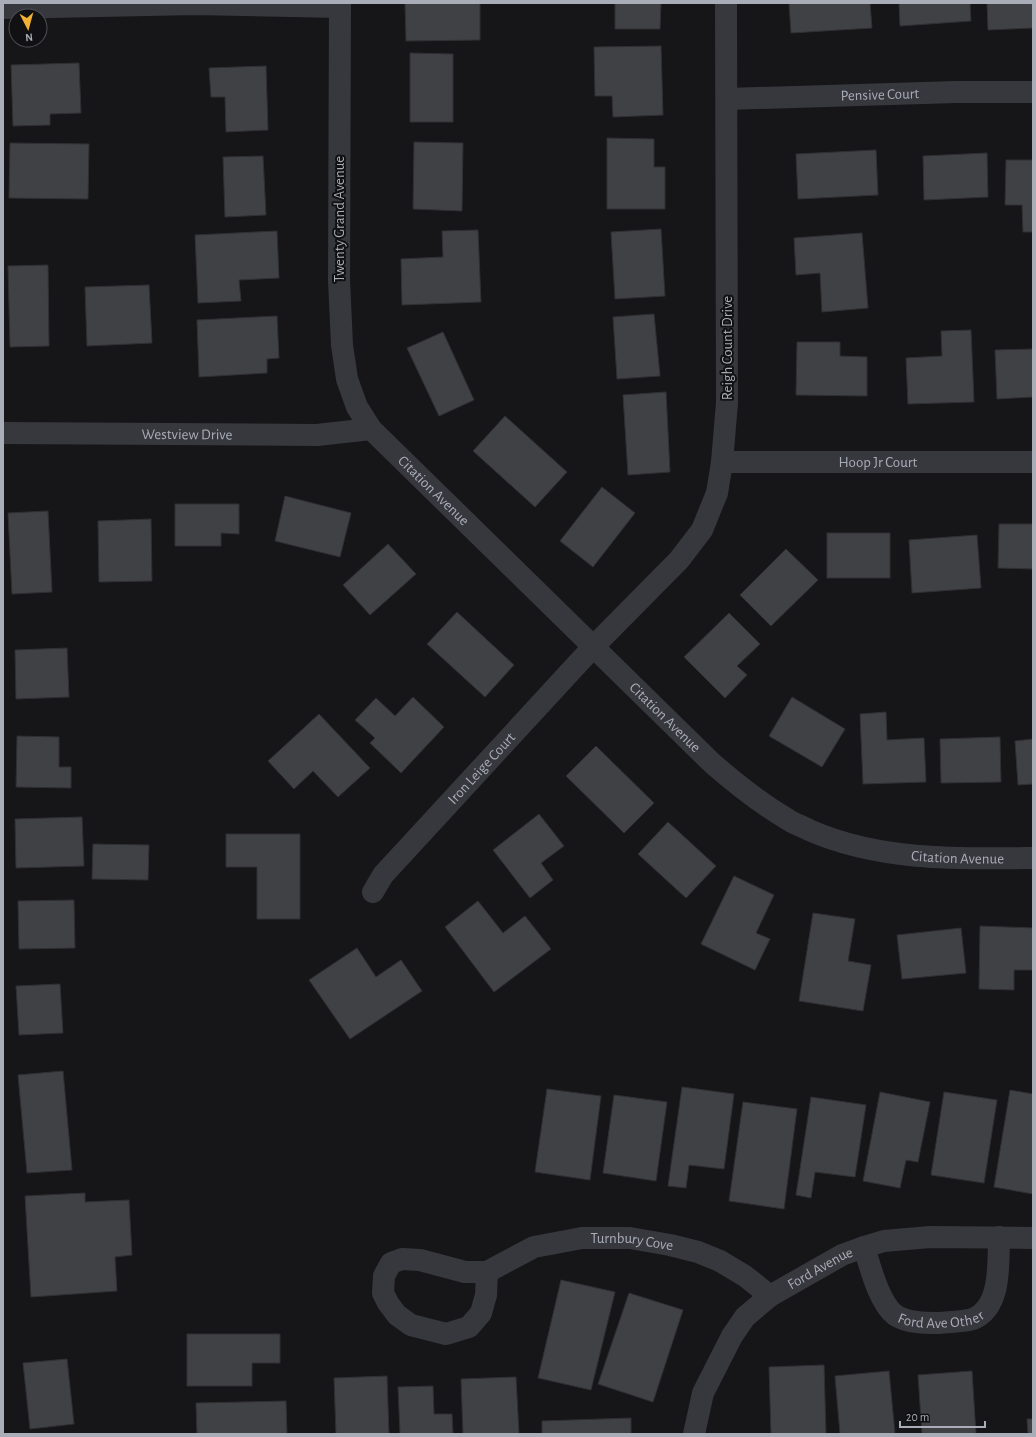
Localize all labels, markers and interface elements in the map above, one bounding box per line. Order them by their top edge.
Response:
north arrow [8,8,48,48]
text: N [25,32,33,43]
street label: Pensive Court [840,86,920,103]
street label: Twenty Grand Avenue [332,156,347,282]
street label: Reigh Count Drive [720,296,735,400]
street label: Westview Drive [142,426,233,442]
street label: Citation Avenue [395,453,472,528]
street label: Hoop Jr Court [839,455,918,470]
street label: Citation Avenue [627,679,704,755]
street label: Iron Leige Court [445,729,518,807]
street label: Citation Avenue [910,848,1004,866]
street label: Turnbury Cove [590,1231,674,1253]
street label: Ford Avenue [785,1244,855,1292]
street label: Ford Ave Other [896,1307,987,1331]
scale bar [900,1403,985,1429]
text: 20 m [906,1411,929,1423]

